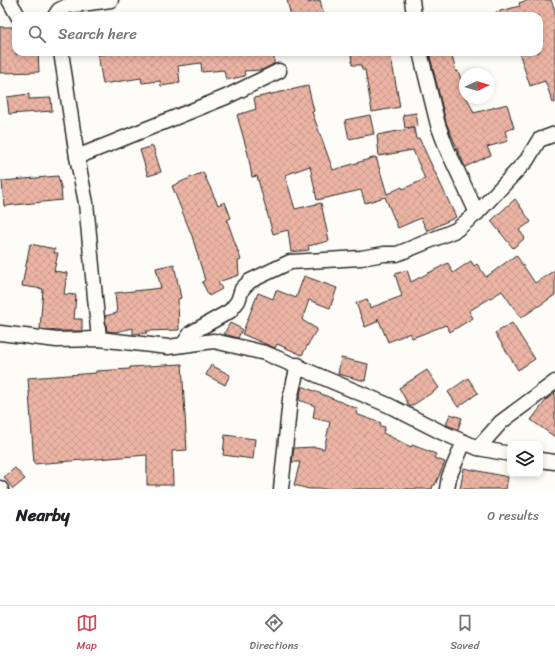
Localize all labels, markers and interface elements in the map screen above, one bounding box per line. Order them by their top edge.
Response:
search box [12,12,543,56]
text: Search here [58,21,137,47]
icon: search [26,23,48,45]
north arrow [459,68,495,104]
map controls [507,441,543,477]
button: layers [507,441,543,477]
text: Nearby [16,500,70,530]
text: 0 results [487,504,539,527]
tab: Map [76,612,98,655]
tab: Directions [249,612,299,655]
tab: Saved [450,612,479,655]

